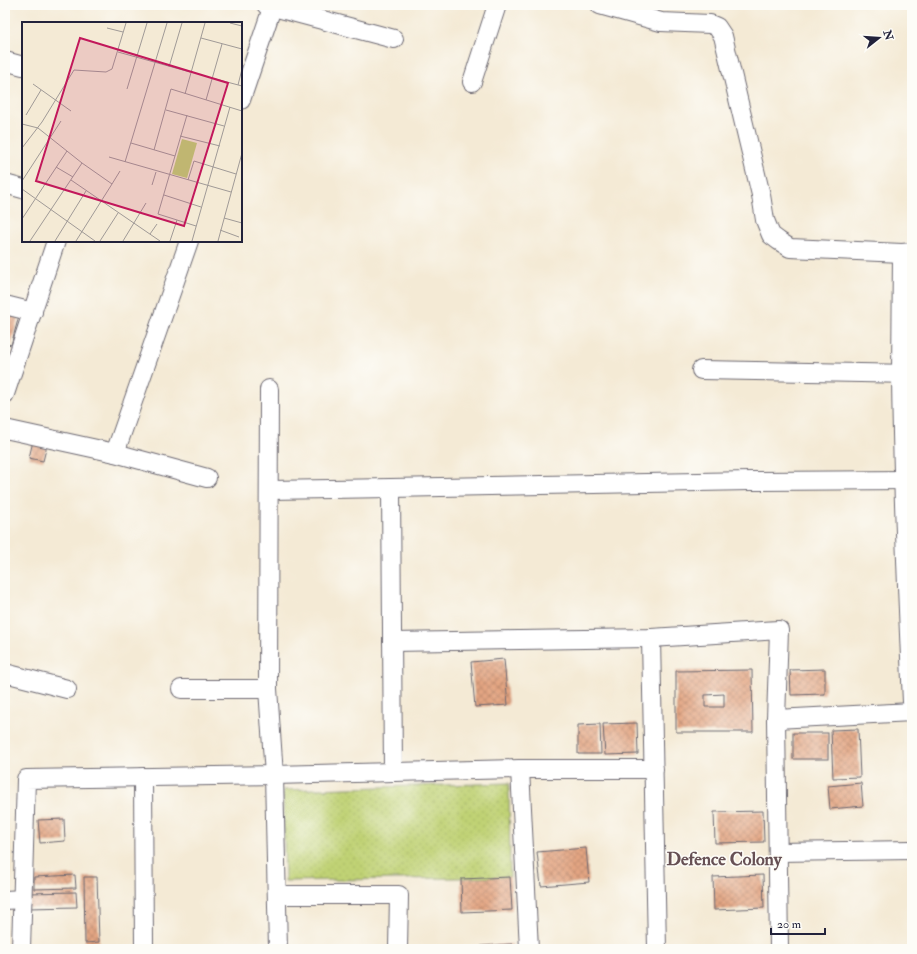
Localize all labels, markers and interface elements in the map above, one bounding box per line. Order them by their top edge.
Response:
north arrow [859,18,899,58]
inset map [22,22,242,242]
text: N [880,28,896,43]
district label: Defence Colony [666,848,783,871]
scale bar [771,910,825,936]
text: 20 m [777,917,802,932]

